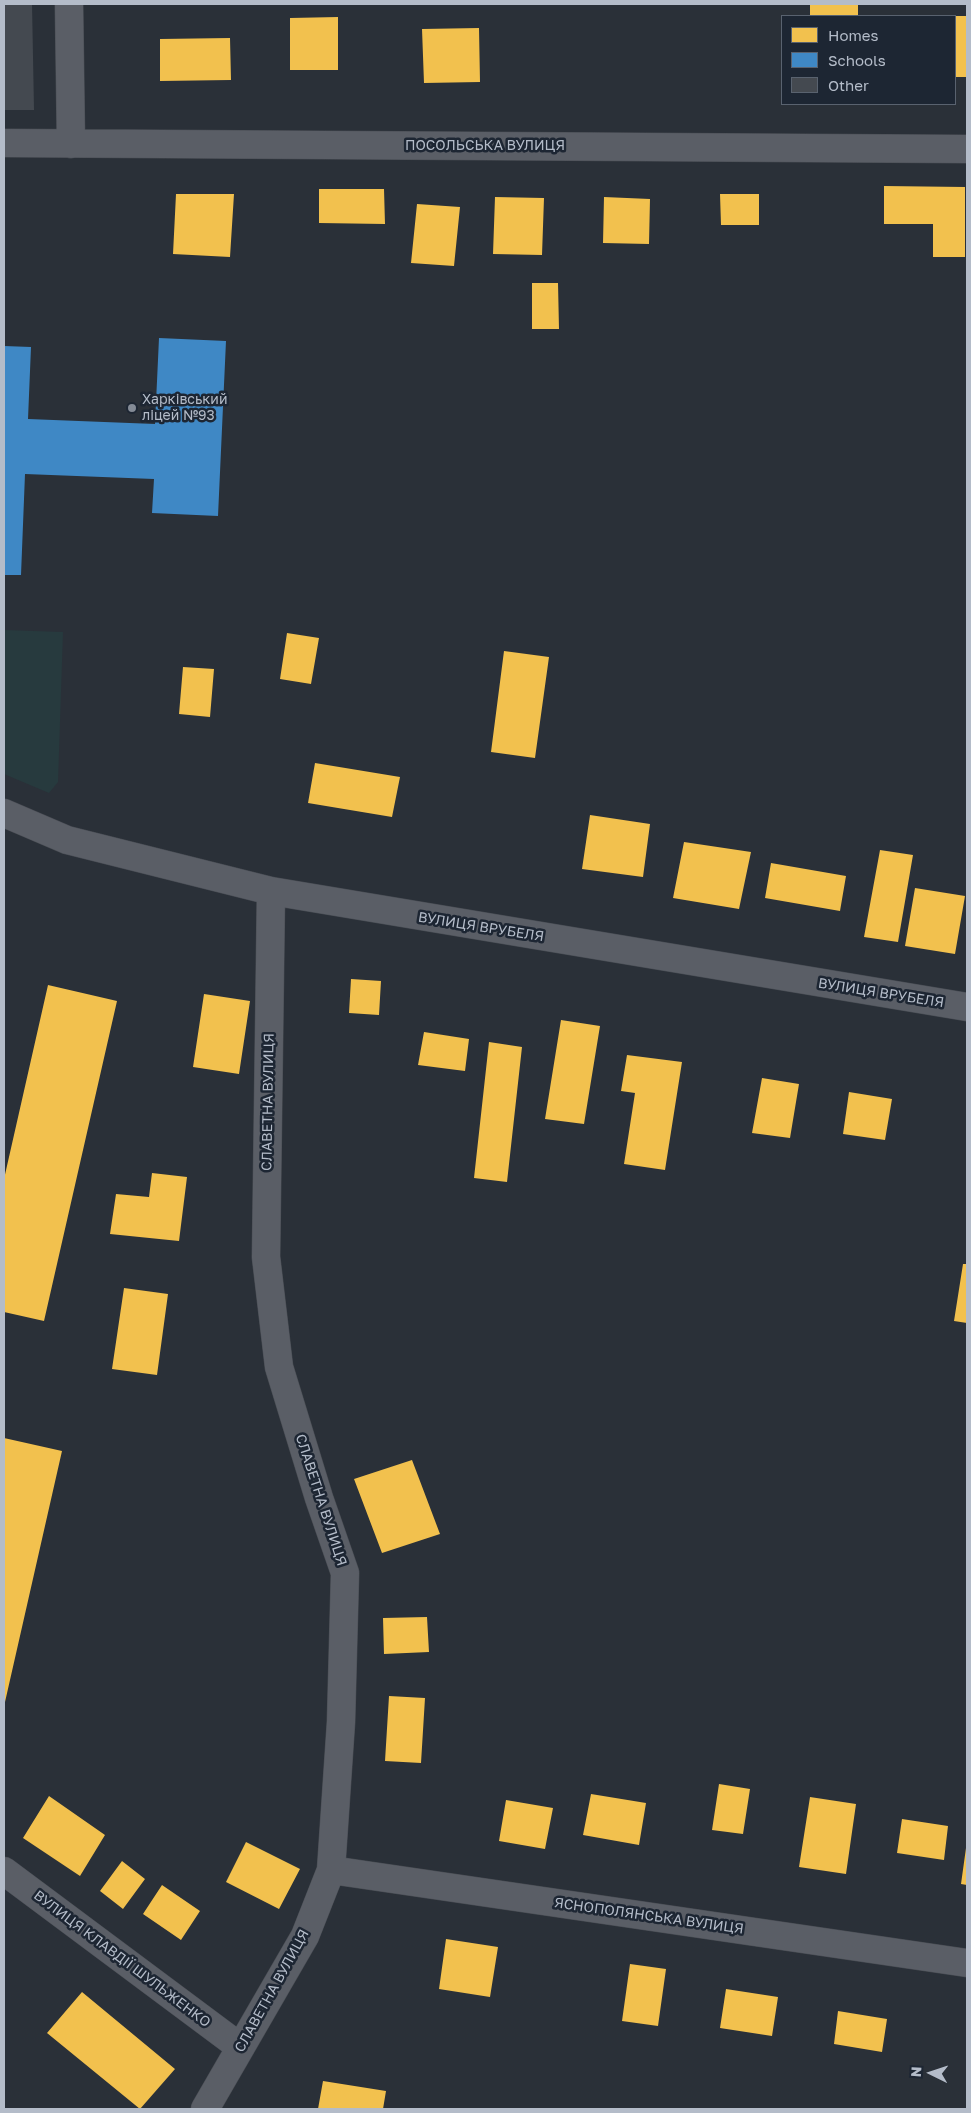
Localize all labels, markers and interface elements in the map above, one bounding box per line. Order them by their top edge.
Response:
legend [781,15,956,105]
text: Homes [828,26,878,44]
text: Schools [828,51,886,69]
text: Other [828,76,869,94]
street label: ПОСОЛЬСЬКА ВУЛИЦЯ [405,138,565,154]
place label: Харківський ліцей №93 [142,392,227,424]
marker: Харківський ліцей №93 [126,402,138,414]
street label: ВУЛИЦЯ ВРУБЕЛЯ [417,909,545,945]
street label: ВУЛИЦЯ ВРУБЕЛЯ [817,975,945,1011]
street label: СЛАВЕТНА ВУЛИЦЯ [258,1033,278,1171]
street label: СЛАВЕТНА ВУЛИЦЯ [292,1432,350,1568]
street label: ВУЛИЦЯ КЛАВДІЇ ШУЛЬЖЕНКО [30,1887,214,2031]
street label: ЯСНОПОЛЯНСЬКА ВУЛИЦЯ [553,1894,745,1938]
street label: СЛАВЕТНА ВУЛИЦЯ [231,1927,313,2055]
north arrow [906,2048,956,2098]
text: N [907,2066,924,2078]

